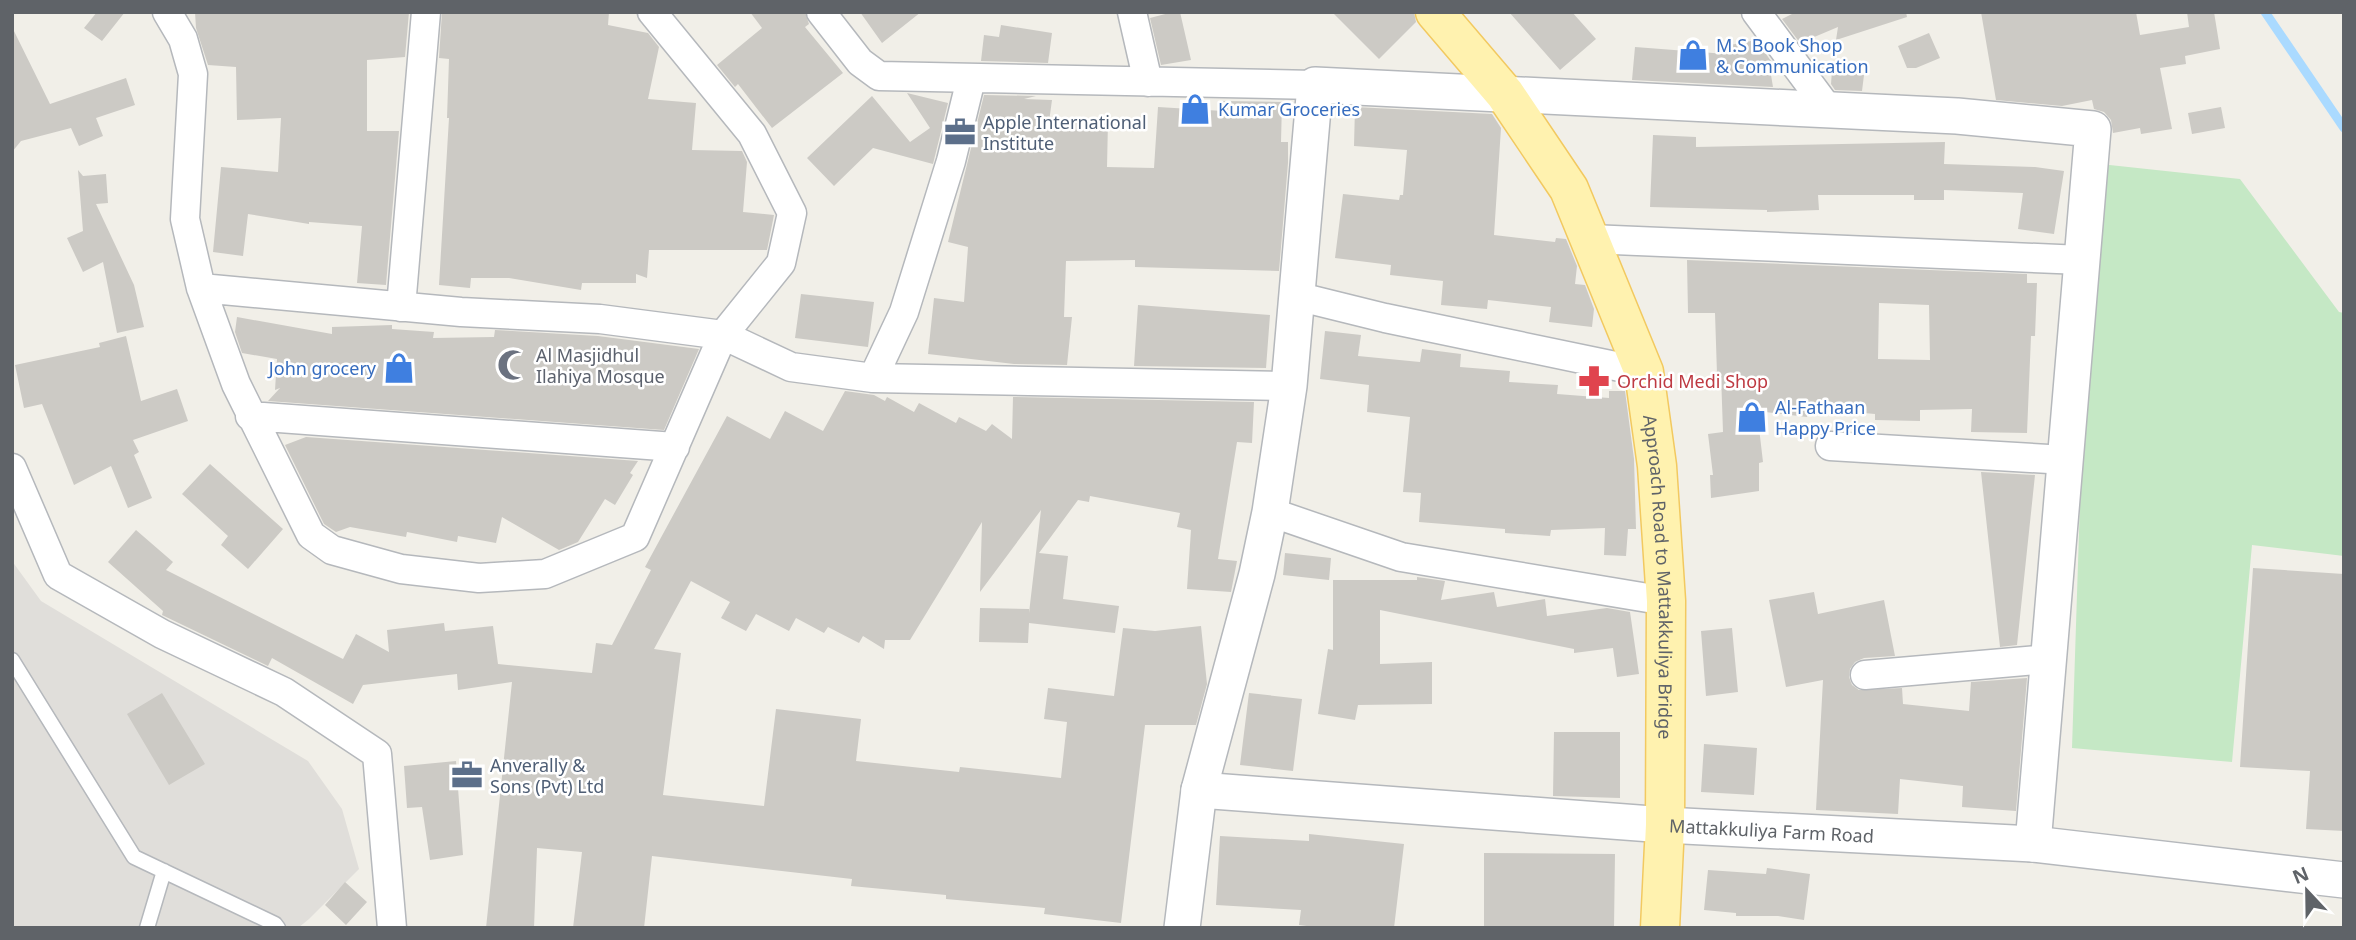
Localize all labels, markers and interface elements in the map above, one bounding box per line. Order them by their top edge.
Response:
place label: M.S Book Shop & Communication [1716,33,1869,78]
shop icon: M.S Book Shop & Communication [1676,38,1710,72]
shop icon: Kumar Groceries [1178,92,1212,126]
place label: Kumar Groceries [1218,97,1360,121]
place label: Apple International Institute [983,110,1147,155]
office icon: Apple International Institute [943,115,977,149]
place label: Al Masjidhul Ilahiya Mosque [536,343,665,388]
mosque icon: Al Masjidhul Ilahiya Mosque [496,348,530,382]
shop icon: John grocery [382,351,416,385]
place label: John grocery [267,356,377,380]
pharmacy icon: Orchid Medi Shop [1577,364,1611,398]
place label: Orchid Medi Shop [1617,369,1768,393]
place label: Al-Fathaan Happy Price [1775,395,1876,440]
shop icon: Al-Fathaan Happy Price [1735,400,1769,434]
street label: Approach Road to Mattakkuliya Bridge [1638,413,1678,740]
place label: Anverally & Sons (Pvt) Ltd [490,753,604,798]
office icon: Anverally & Sons (Pvt) Ltd [450,758,484,792]
street label: Mattakkuliya Farm Road [1669,813,1874,848]
north arrow [2272,856,2342,926]
text: N [2289,860,2313,890]

